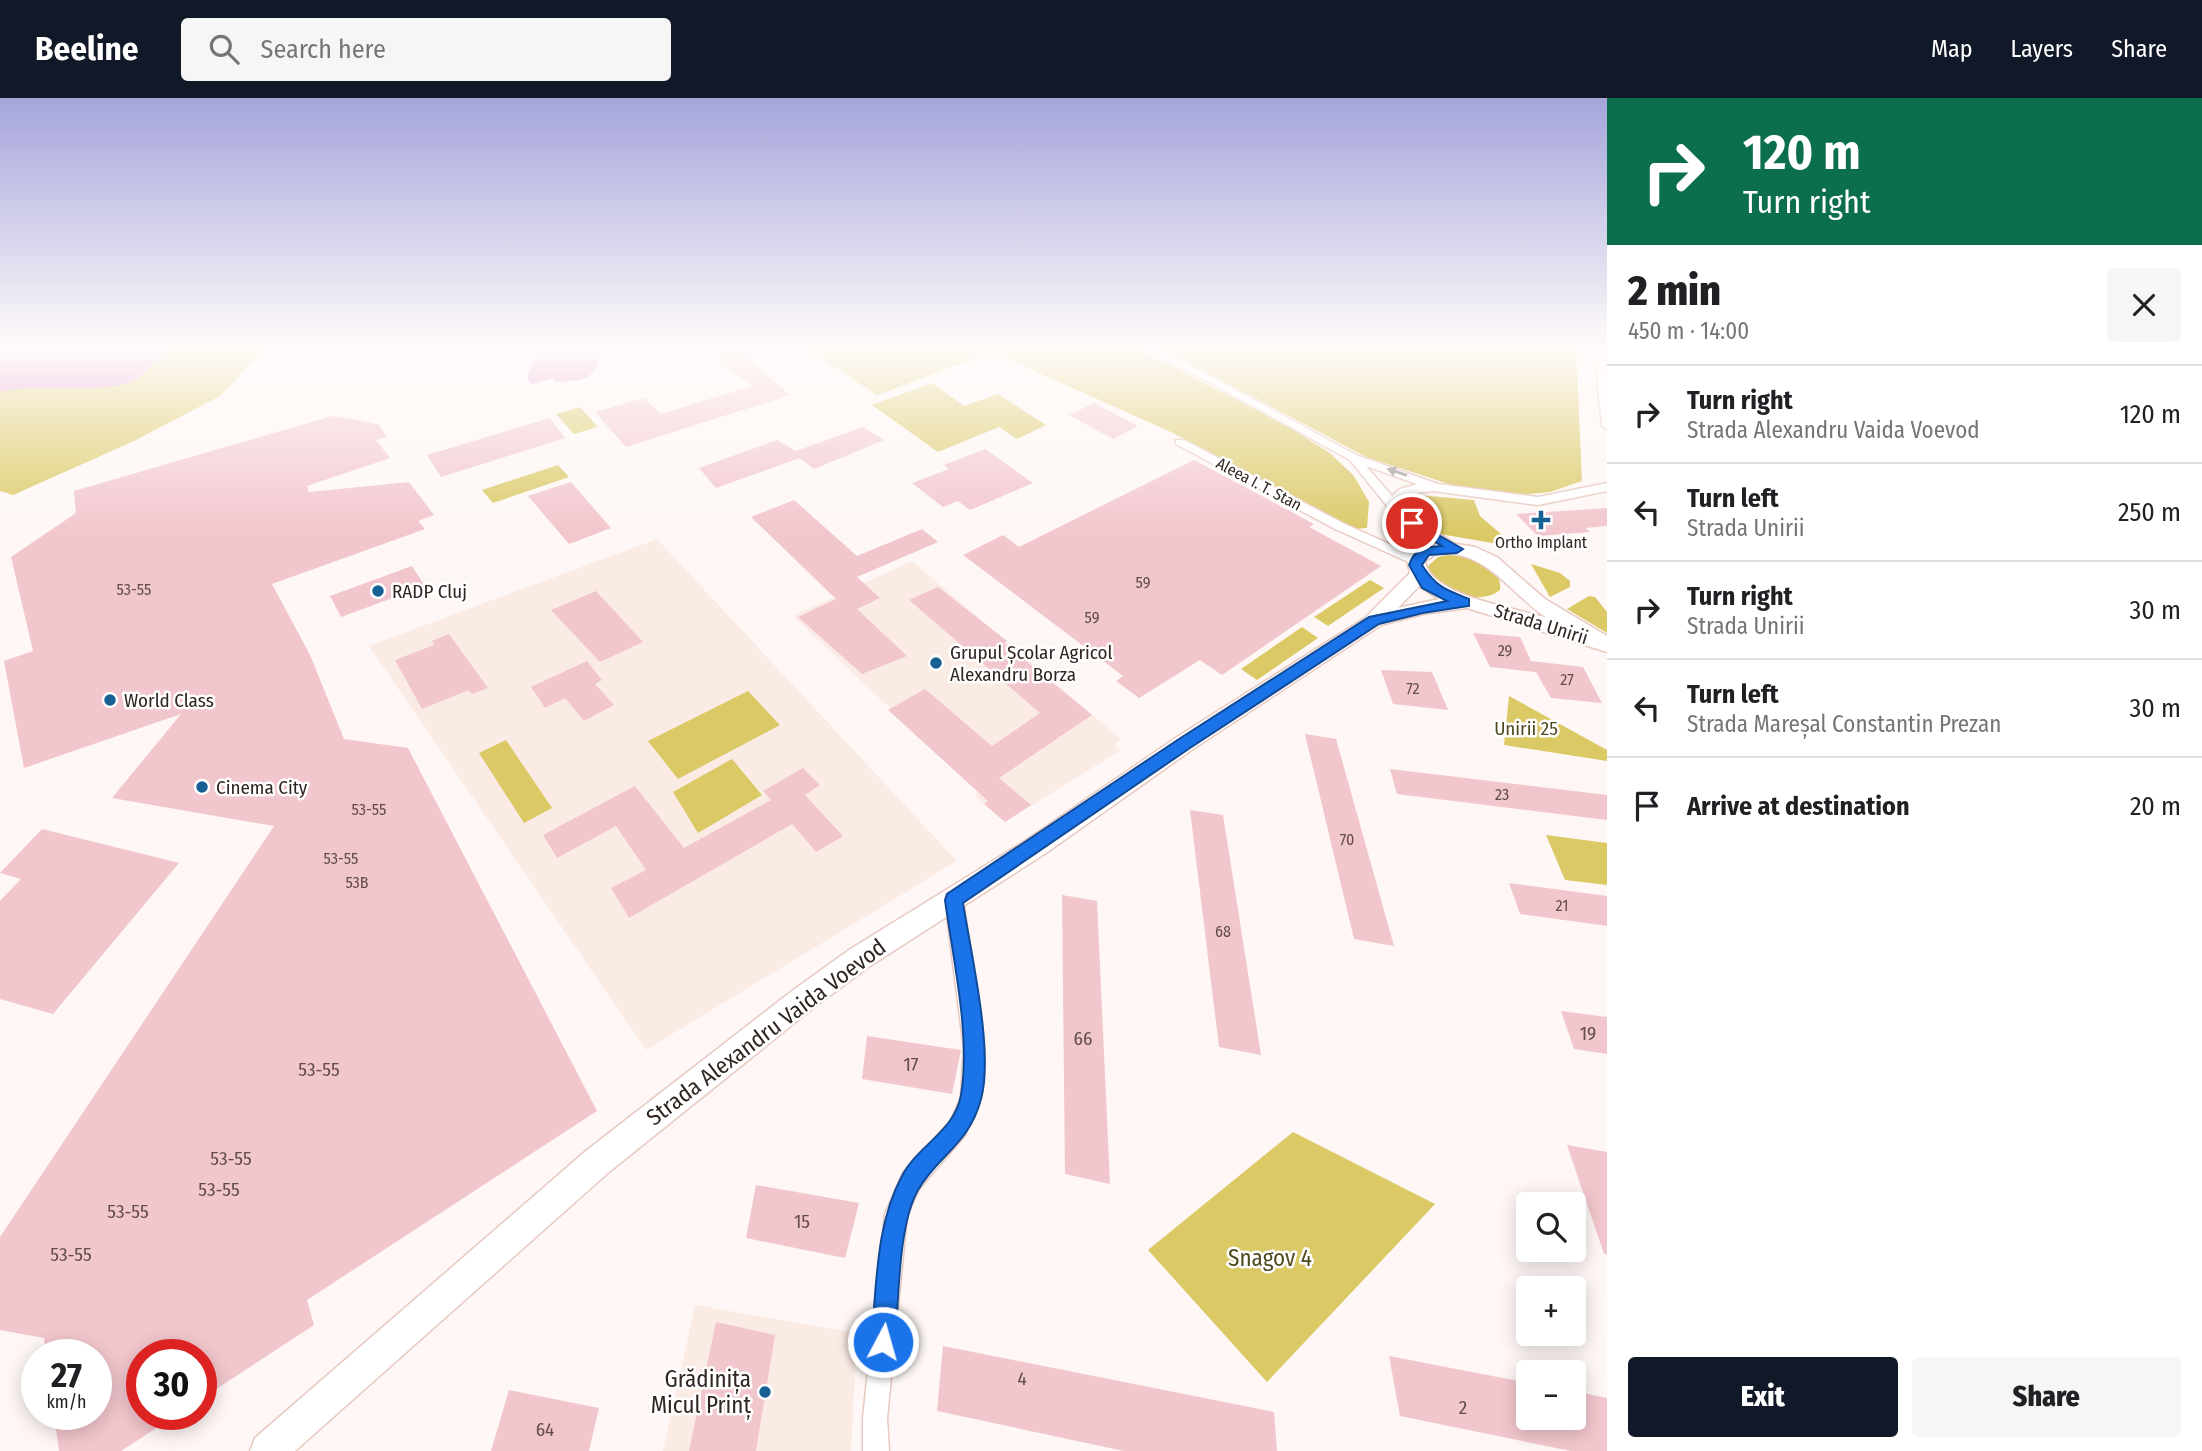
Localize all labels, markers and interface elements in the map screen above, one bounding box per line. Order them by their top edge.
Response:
search box [181,18,671,81]
text: Beeline [35,29,139,69]
icon: search [205,30,243,68]
text: Search here [261,34,386,65]
text: Map [1931,35,1973,63]
text: Layers [2011,35,2073,63]
text: Share [2111,35,2167,63]
text: 120 m [1743,123,1861,182]
icon: right [1628,126,1719,217]
text: Turn right [1743,183,1870,221]
text: 2 min [1628,266,1721,316]
button: close [2107,268,2181,342]
text: 450 m · 14:00 [1628,317,1749,345]
text: Turn right [1687,385,1793,416]
icon: right [1628,395,1666,433]
text: 120 m [2120,399,2181,430]
text: Strada Alexandru Vaida Voevod [1687,416,1980,444]
street label: Aleea I. T. Stan [1213,454,1305,514]
one-way arrow [1386,466,1407,477]
text: Turn left [1687,483,1779,514]
pin [1382,493,1442,553]
icon: left [1628,493,1666,531]
text: 250 m [2118,497,2181,528]
icon: arrive [1393,504,1431,542]
marker: Ortho Implant [1531,510,1551,530]
text: Strada Unirii [1687,514,1805,542]
place label: Ortho Implant [1495,533,1588,552]
house number: 59 [1136,573,1151,592]
house number: 53-55 [117,580,151,599]
place label: RADP Cluj [392,580,467,603]
text: Turn right [1687,581,1793,612]
marker: RADP Cluj [370,583,386,599]
icon: right [1628,591,1666,629]
text: 30 m [2130,595,2181,626]
street label: Strada Unirii [1491,599,1591,649]
house number: 59 [1085,608,1100,627]
text: Strada Unirii [1687,612,1805,640]
place label: Grupul Școlar Agricol Alexandru Borza [950,641,1113,686]
house number: 29 [1498,641,1513,660]
marker: Grupul Școlar Agricol Alexandru Borza [928,655,944,671]
house number: 27 [1560,670,1574,689]
house number: 72 [1406,679,1420,698]
text: Turn left [1687,679,1779,710]
place label: World Class [124,689,214,712]
icon: left [1628,689,1666,727]
marker: World Class [102,692,118,708]
text: 30 m [2130,693,2181,724]
text: Strada Mareșal Constantin Prezan [1687,710,2001,738]
park label: Unirii 25 [1494,717,1558,740]
place label: Cinema City [216,776,308,799]
marker: Cinema City [194,779,210,795]
house number: 23 [1495,785,1509,804]
icon: arrive [1628,787,1666,825]
text: Arrive at destination [1687,791,1910,822]
text: 20 m [2130,791,2181,822]
house number: 53-55 [352,800,386,819]
house number: 70 [1340,830,1354,849]
house number: 53-55 [324,849,358,868]
house number: 53B [345,873,369,892]
house number: 21 [1556,896,1568,915]
house number: 68 [1215,922,1231,941]
street label: Strada Alexandru Vaida Voevod [641,933,891,1131]
house number: 19 [1580,1022,1596,1045]
house number: 66 [1074,1027,1092,1050]
house number: 17 [903,1053,919,1076]
house number: 53-55 [298,1058,340,1081]
house number: 53-55 [210,1147,252,1170]
house number: 53-55 [198,1178,240,1201]
map controls [1516,1192,1586,1430]
button: search [1516,1192,1586,1262]
house number: 53-55 [107,1200,149,1223]
house number: 15 [794,1210,810,1233]
house number: 53-55 [50,1243,92,1266]
park label: Snagov 4 [1228,1244,1312,1272]
button: + [1516,1276,1586,1346]
position arrow [846,1305,920,1379]
speed limit sign: 30 [126,1339,217,1430]
text: 27 [51,1354,82,1396]
button: Exit [1628,1357,1898,1437]
button: Share [1912,1357,2181,1437]
button: − [1516,1360,1586,1430]
place label: Grădinița Micul Prinț [651,1365,751,1420]
house number: 4 [1017,1367,1027,1390]
marker: Grădinița Micul Prinț [757,1384,773,1400]
text: km/h [46,1391,87,1413]
house number: 2 [1459,1396,1467,1419]
house number: 64 [536,1418,554,1441]

